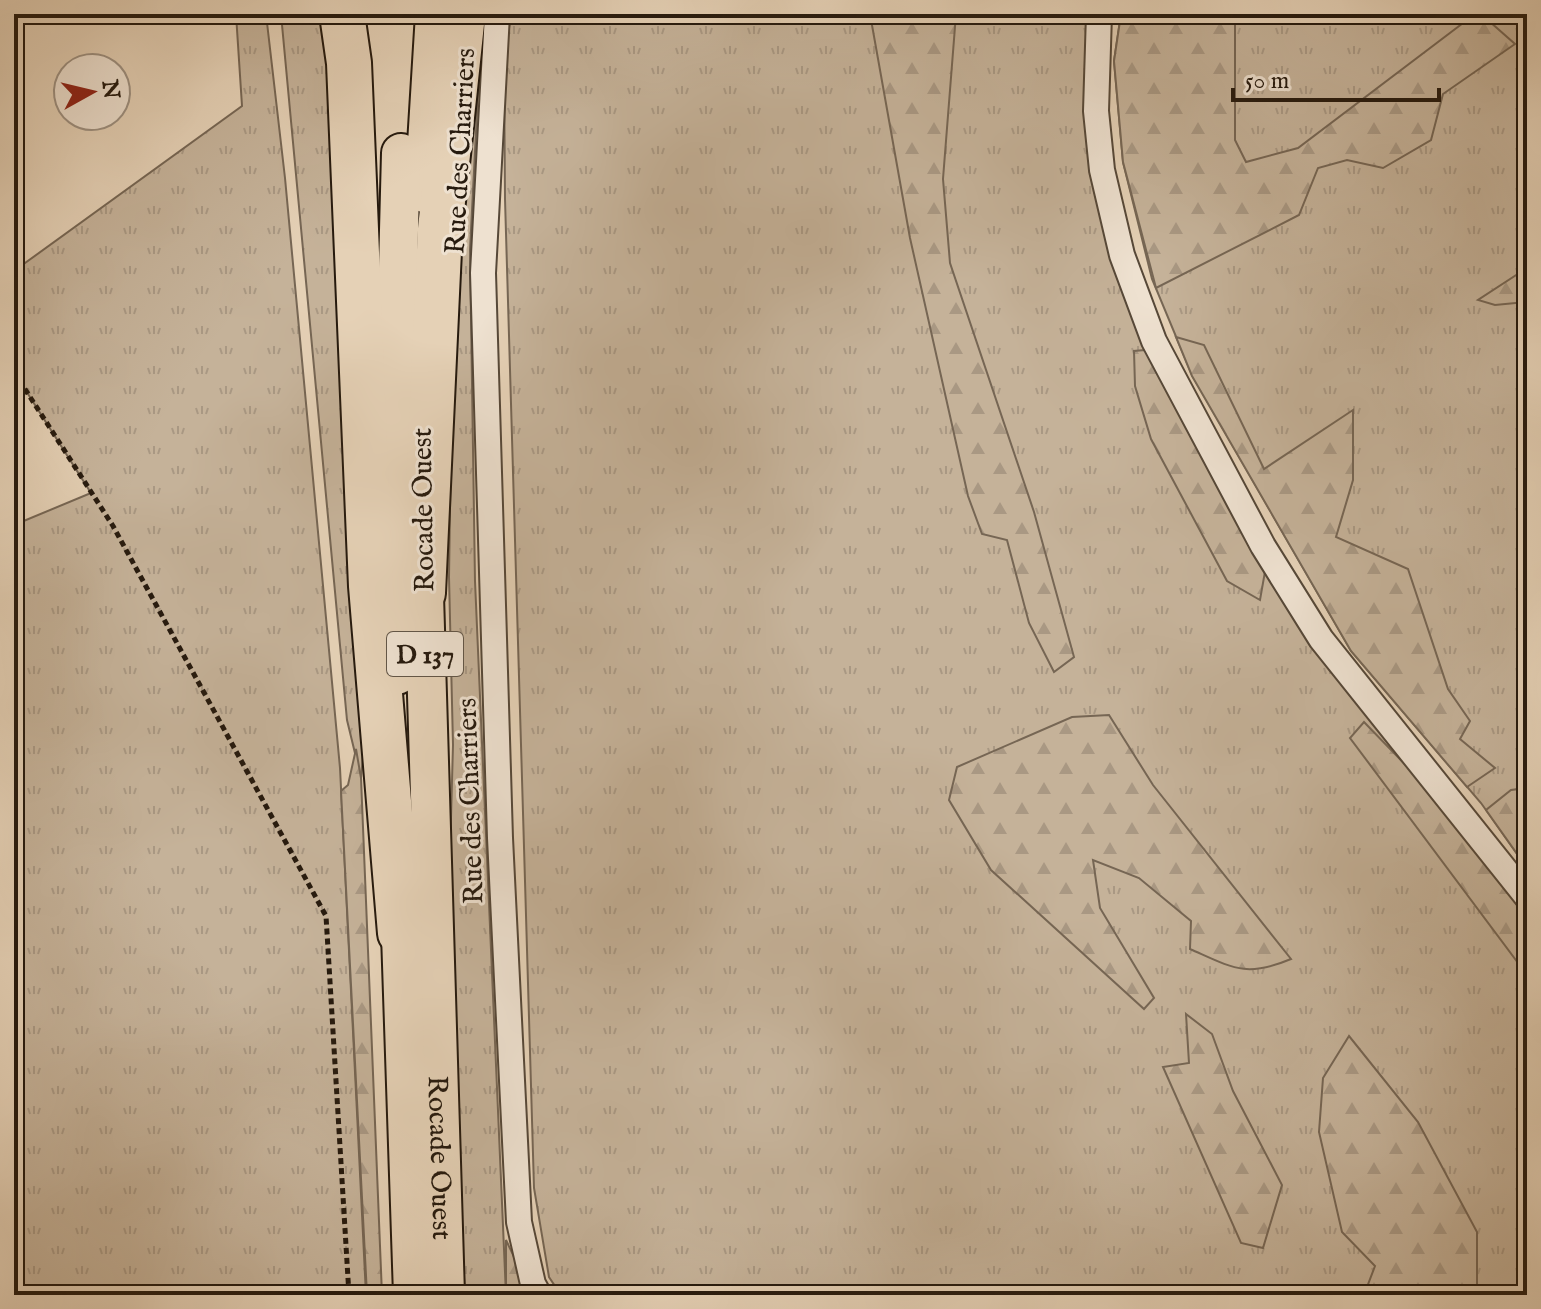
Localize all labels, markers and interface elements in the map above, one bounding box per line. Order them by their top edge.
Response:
street label: Rue des Charriers [439,47,484,255]
north arrow [52,52,132,132]
scale bar [1233,52,1439,102]
text: 50 m [1245,66,1289,97]
text: N [94,77,125,101]
street label: Rocade Ouest [406,427,443,592]
road number: D 137 [387,632,463,676]
street label: Rue des Charriers [450,697,493,905]
street label: Rocade Ouest [418,1075,458,1241]

